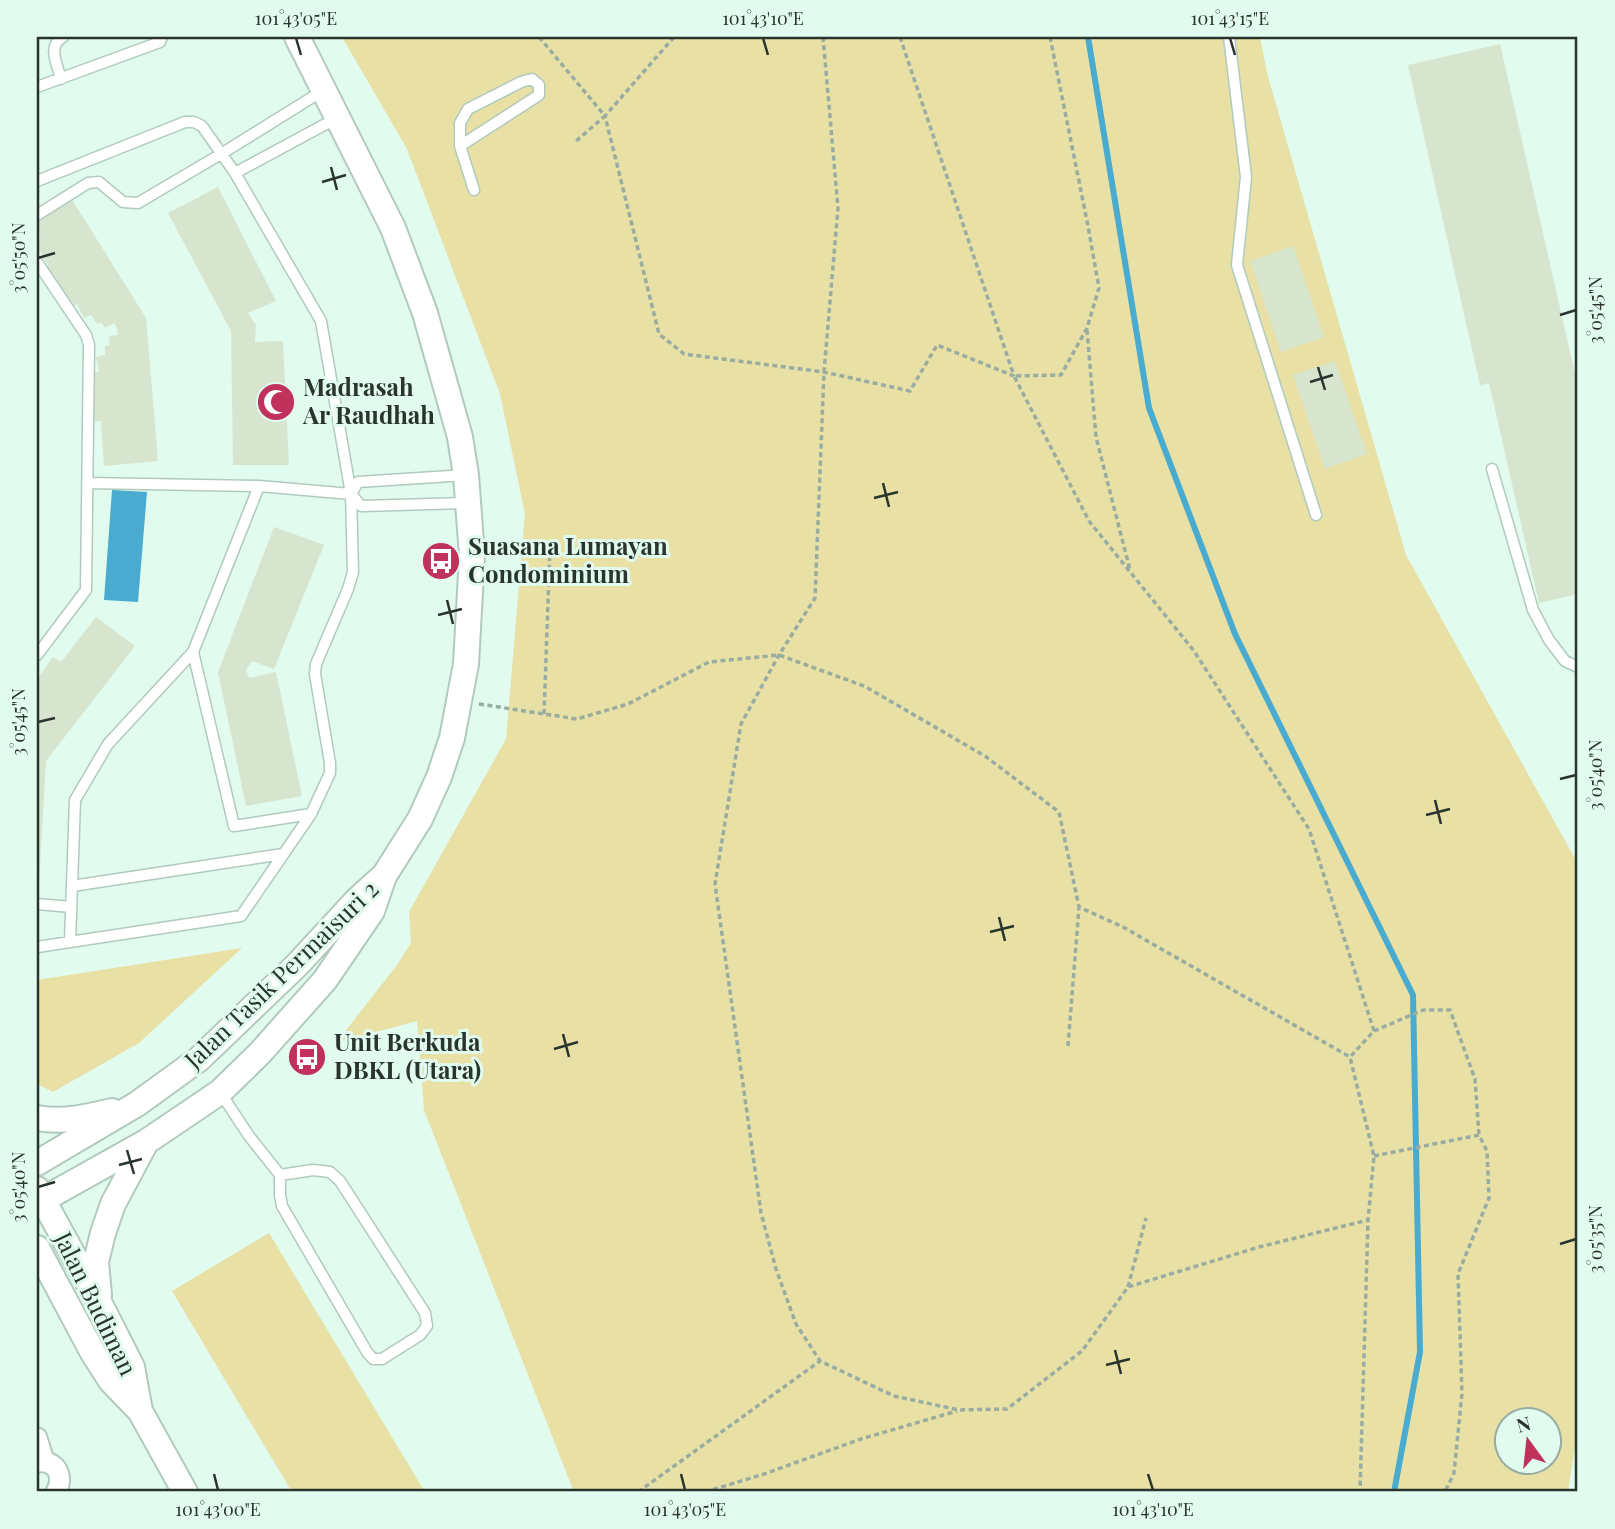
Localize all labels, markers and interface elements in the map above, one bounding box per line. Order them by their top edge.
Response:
text: 101°43'05"E [255,6,337,30]
text: 101°43'10"E [722,6,804,30]
text: 101°43'15"E [1191,6,1269,30]
text: 3°05'50"N [6,222,30,293]
text: 3°05'45"N [1583,276,1607,344]
place label: Madrasah Ar Raudhah [302,370,435,430]
mosque icon: Madrasah Ar Raudhah [255,381,297,423]
place label: Suasana Lumayan Condominium [468,529,668,589]
bus stop icon: Suasana Lumayan Condominium [420,540,462,582]
text: 3°05'45"N [6,688,30,756]
text: 3°05'40"N [1583,739,1607,810]
street label: Jalan Tasik Permaisuri 2 [176,873,384,1075]
place label: Unit Berkuda DBKL (Utara) [334,1025,481,1085]
bus stop icon: Unit Berkuda DBKL (Utara) [286,1036,328,1078]
text: 3°05'40"N [6,1151,30,1222]
text: 3°05'35"N [1583,1205,1607,1273]
street label: Jalan Budiman [48,1225,145,1380]
north arrow [1492,1406,1562,1476]
text: N [1513,1409,1534,1438]
text: 101°43'00"E [175,1497,261,1521]
text: 101°43'05"E [644,1497,726,1521]
text: 101°43'10"E [1112,1497,1194,1521]

